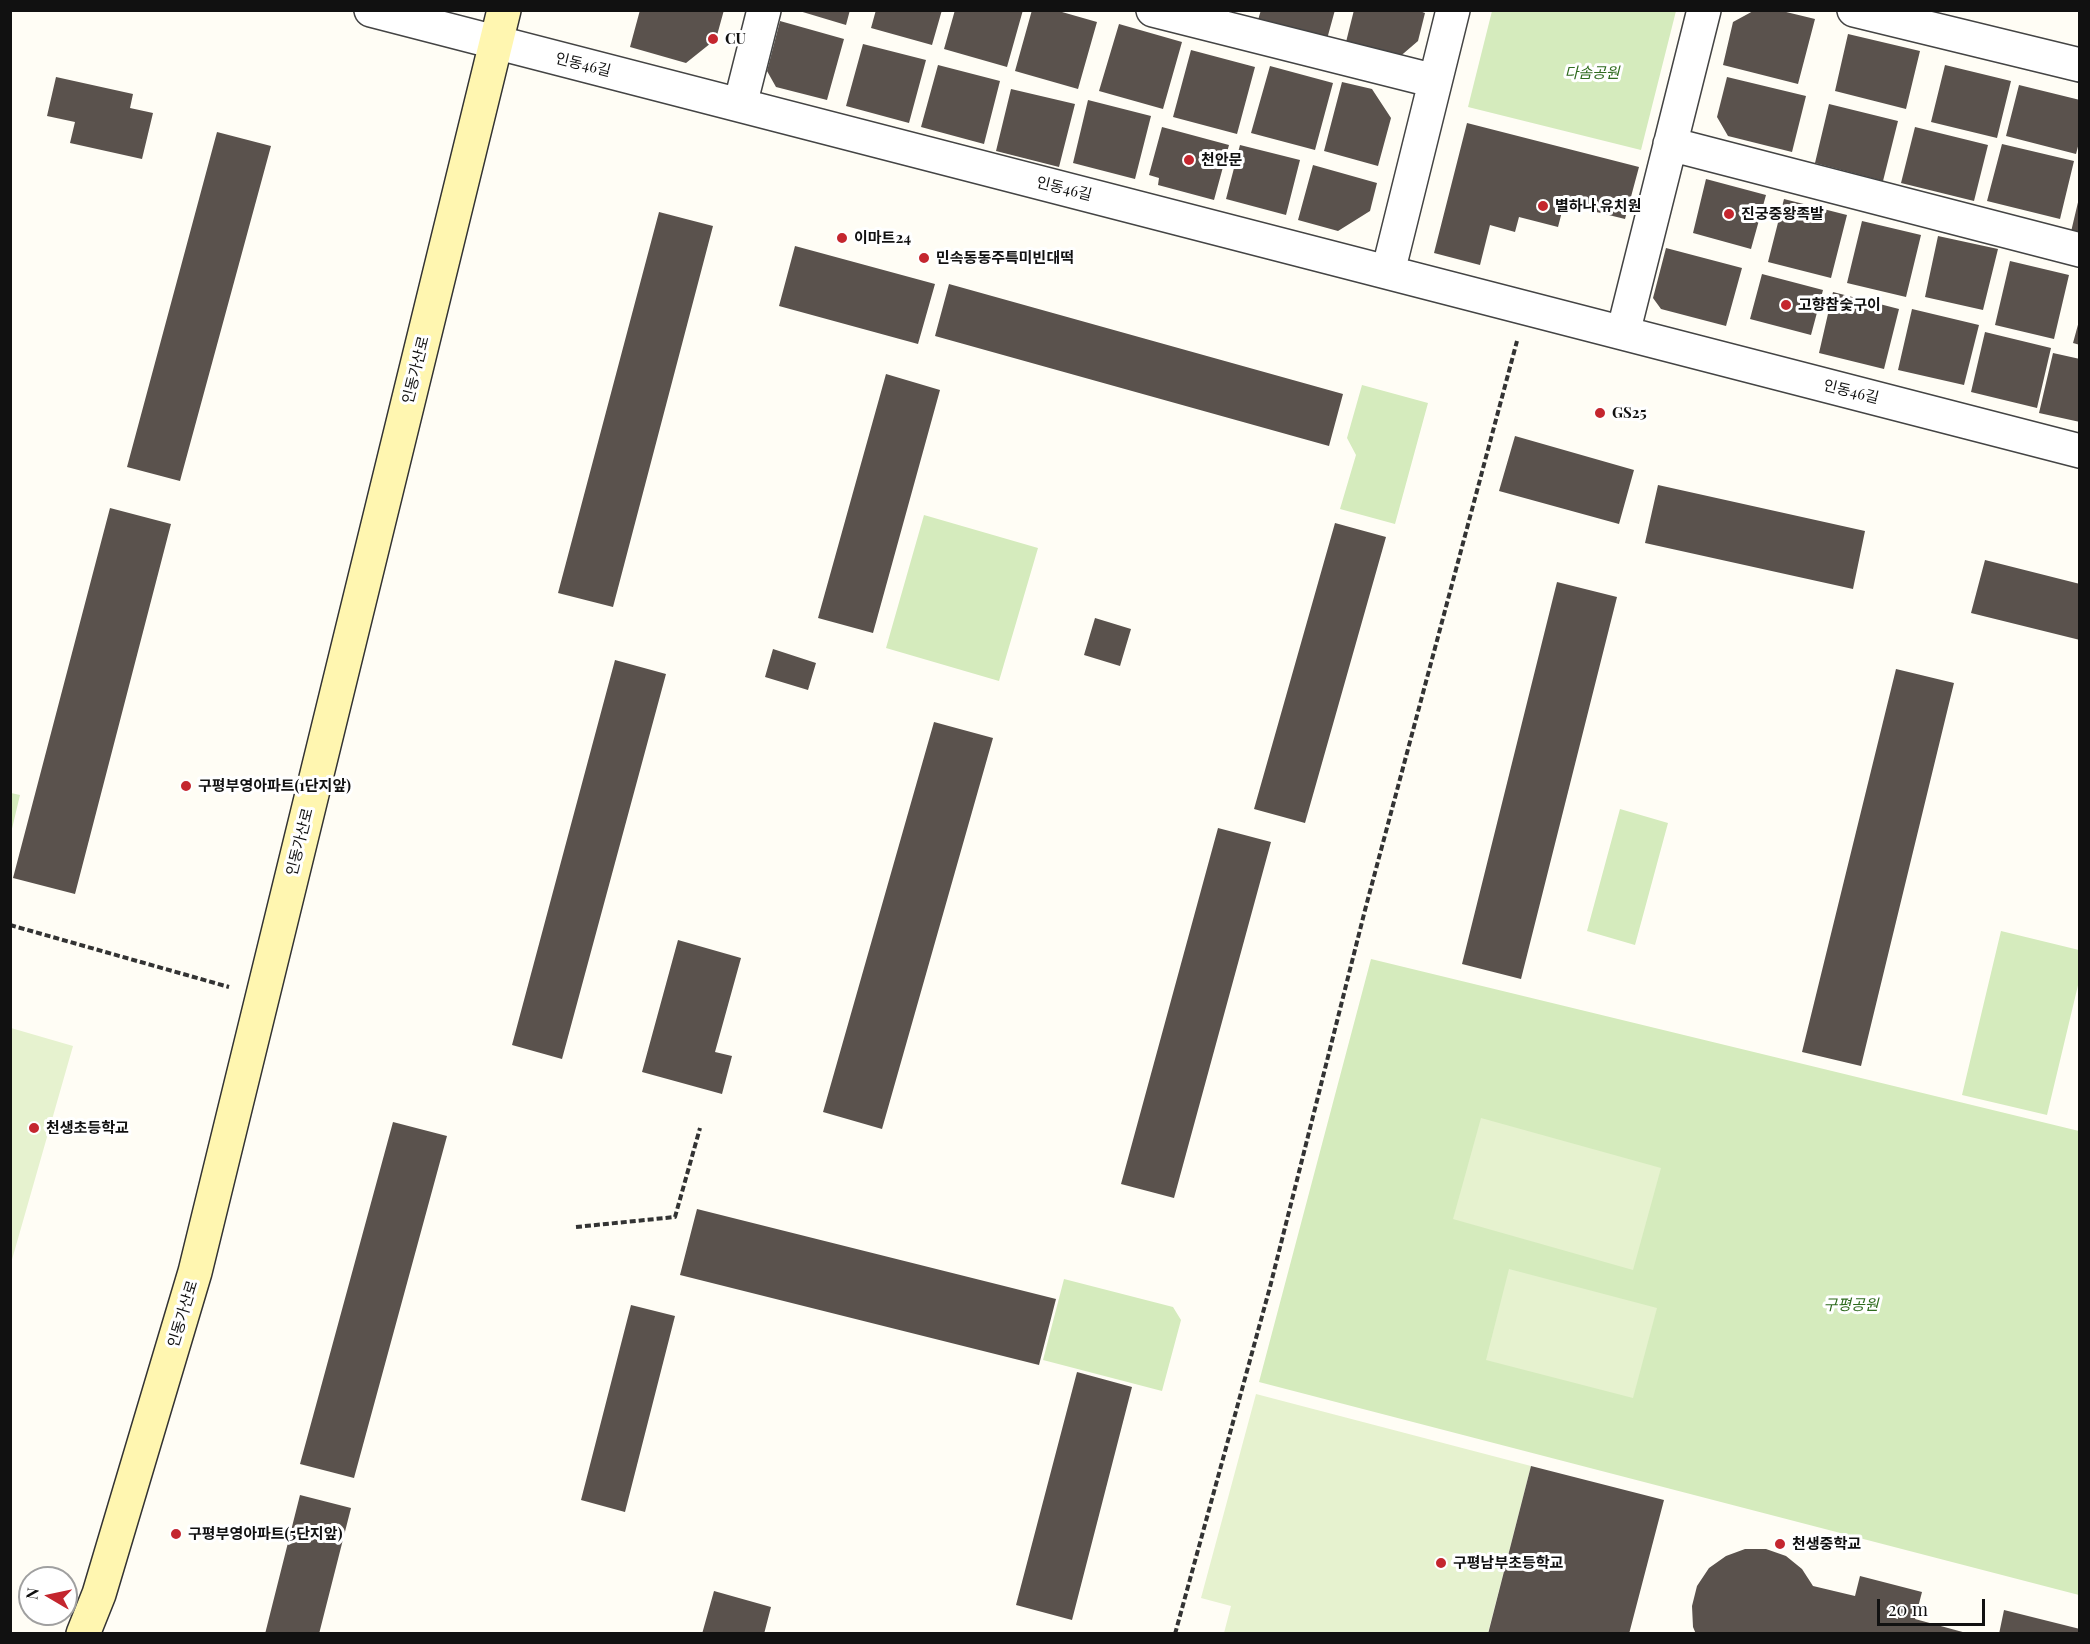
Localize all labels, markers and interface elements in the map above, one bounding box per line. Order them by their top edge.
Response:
place label: CU [725,30,746,48]
marker: CU [706,32,720,46]
street label: 인동46길 [553,49,613,81]
park label: 다솜공원 [1564,64,1620,82]
place label: 천안문 [1201,151,1242,169]
marker: 천안문 [1182,153,1196,167]
street label: 인동46길 [1034,173,1094,205]
place label: 별하나 유치원 [1555,197,1641,215]
marker: 별하나 유치원 [1536,199,1550,213]
place label: 진궁중왕족발 [1741,205,1824,223]
marker: 진궁중왕족발 [1722,207,1736,221]
place label: 이마트24 [854,229,911,247]
marker: 이마트24 [835,231,849,245]
place label: 민속동동주특미빈대떡 [936,249,1074,267]
marker: 민속동동주특미빈대떡 [917,251,931,265]
place label: 고향참숯구이 [1798,296,1881,314]
marker: 고향참숯구이 [1779,298,1793,312]
street label: 인동가산로 [399,334,433,406]
street label: 인동46길 [1821,376,1881,408]
place label: GS25 [1612,404,1647,422]
marker: GS25 [1593,406,1607,420]
place label: 구평부영아파트(1단지앞) [198,777,351,795]
marker: 구평부영아파트(1단지앞) [179,779,193,793]
street label: 인동가산로 [283,806,317,878]
place label: 천생초등학교 [46,1119,129,1137]
marker: 천생초등학교 [27,1121,41,1135]
street label: 인동가산로 [164,1278,202,1350]
park label: 구평공원 [1823,1296,1879,1314]
place label: 구평부영아파트(5단지앞) [188,1525,342,1543]
marker: 구평부영아파트(5단지앞) [169,1527,183,1541]
place label: 천생중학교 [1792,1535,1861,1553]
marker: 천생중학교 [1773,1537,1787,1551]
place label: 구평남부초등학교 [1453,1554,1563,1572]
marker: 구평남부초등학교 [1434,1556,1448,1570]
north arrow [18,1566,78,1626]
text: N [20,1586,43,1601]
scale bar [1880,1587,1988,1625]
text: 20 m [1888,1597,1928,1621]

